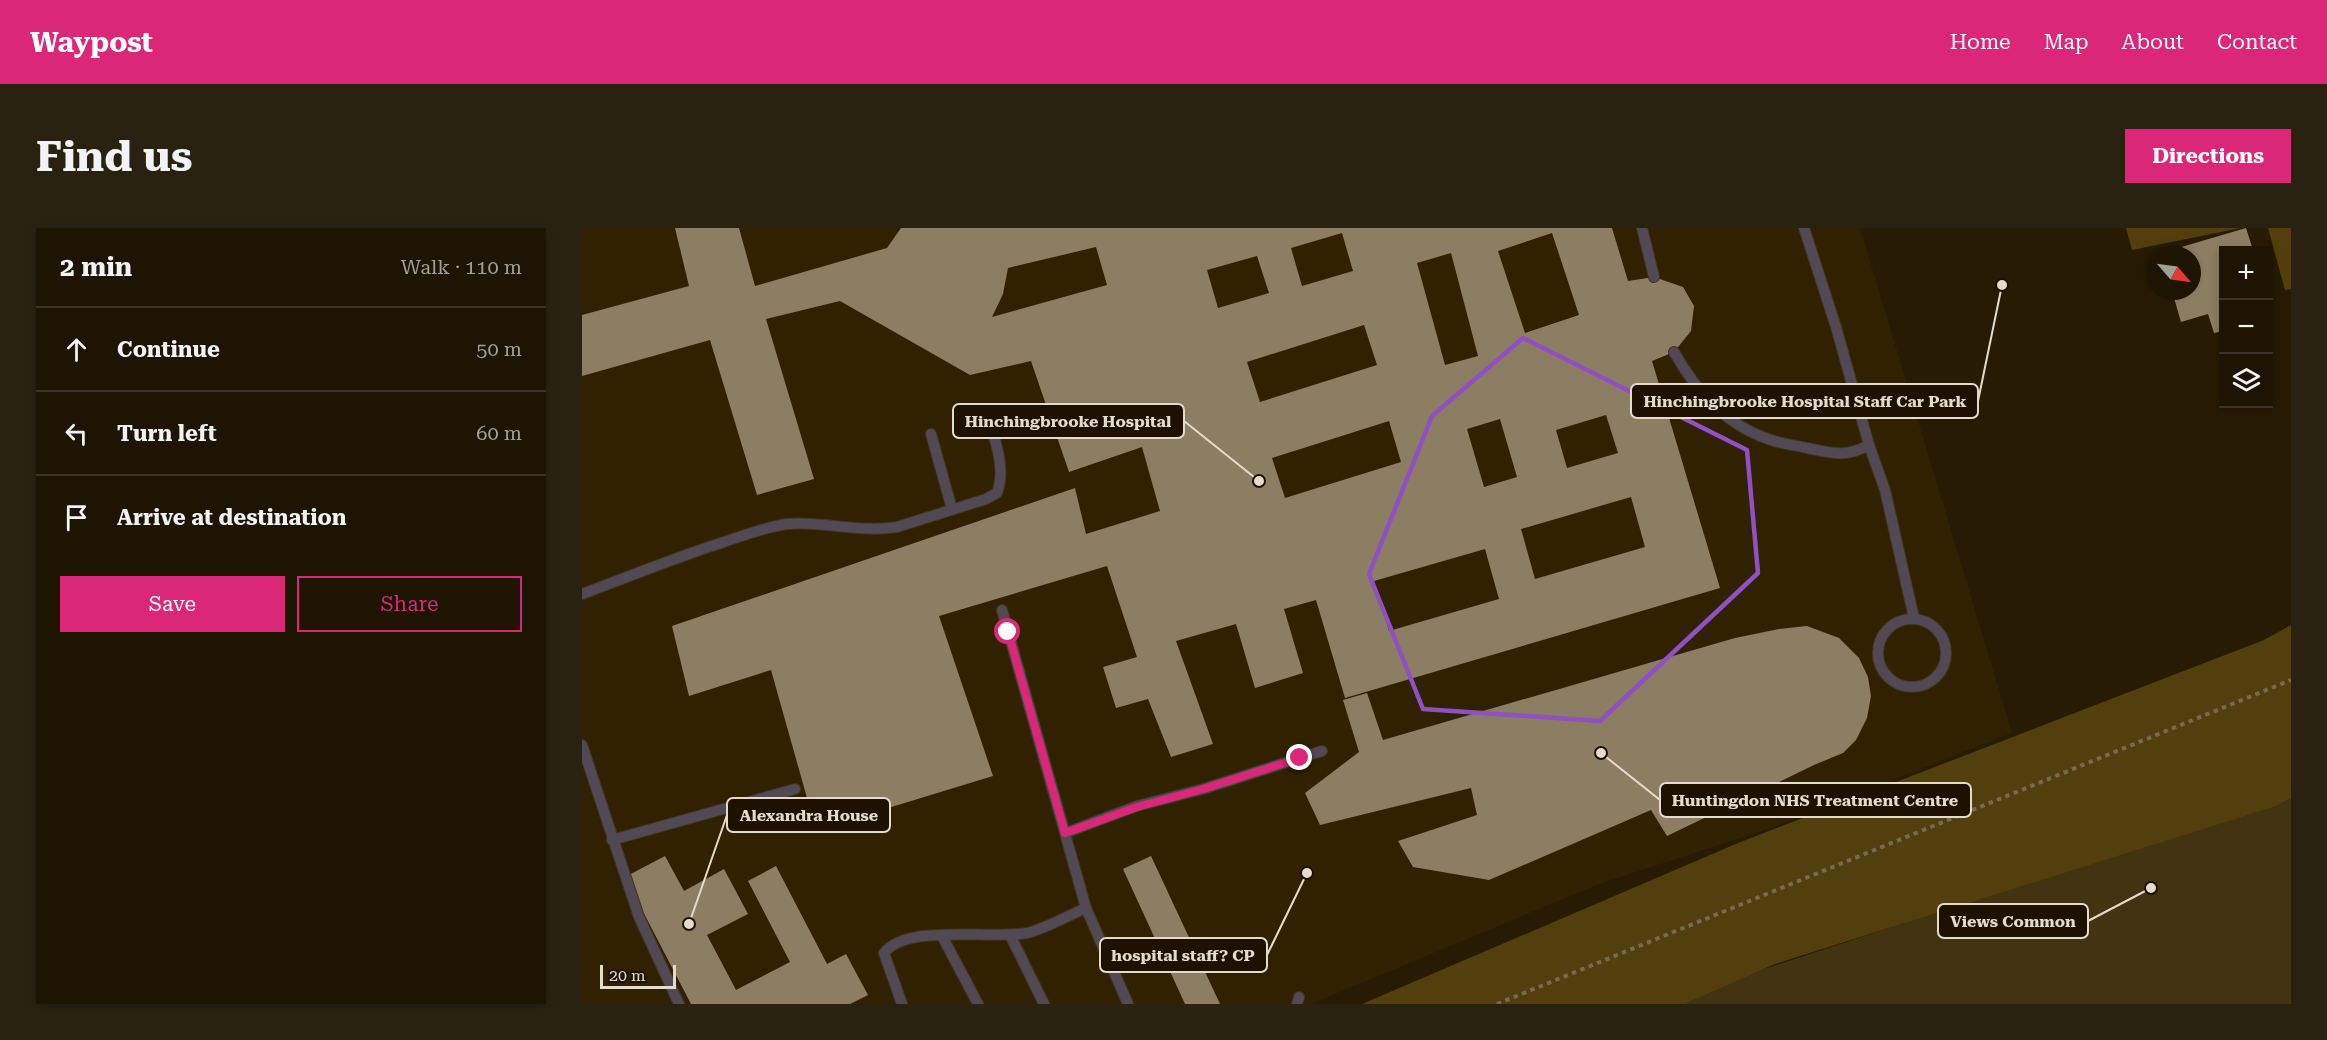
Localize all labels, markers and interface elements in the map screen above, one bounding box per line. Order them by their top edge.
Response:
text: Waypost [30,26,153,59]
text: Home [1950,30,2011,54]
text: Map [2044,30,2089,54]
text: About [2122,30,2184,54]
text: Contact [2217,30,2297,54]
button: Directions [2125,129,2291,183]
text: Find us [36,132,193,181]
north arrow [2147,246,2201,300]
map controls [2219,246,2273,408]
button: + [2219,246,2273,300]
text: 2 min [60,252,132,282]
text: Walk · 110 m [401,255,522,279]
button: − [2219,300,2273,354]
icon: ahead [60,333,93,366]
text: Continue [117,337,220,362]
text: 50 m [476,337,522,361]
button: layers [2219,354,2273,408]
callout: Hinchingbrooke Hospital Staff Car Park [1631,384,1978,418]
text: Hinchingbrooke Hospital Staff Car Park [1643,392,1967,411]
callout: Hinchingbrooke Hospital [953,404,1184,438]
text: Hinchingbrooke Hospital [965,412,1172,431]
icon: left [60,417,93,450]
text: Turn left [117,421,217,446]
text: 60 m [476,421,522,445]
icon: arrive [60,501,93,534]
text: Arrive at destination [117,505,346,530]
button: Save [60,576,285,632]
button: Share [297,576,522,632]
route start [994,618,1020,644]
route end [1286,744,1312,770]
callout: Huntingdon NHS Treatment Centre [1660,783,1971,817]
text: Huntingdon NHS Treatment Centre [1672,791,1958,810]
callout: Alexandra House [727,798,890,832]
text: Alexandra House [740,806,878,825]
callout: Views Common [1938,904,2088,938]
text: Views Common [1950,912,2076,931]
callout: hospital staff? CP [1100,938,1267,972]
text: hospital staff? CP [1111,946,1255,965]
scale bar [600,962,676,990]
text: 20 m [609,966,646,985]

